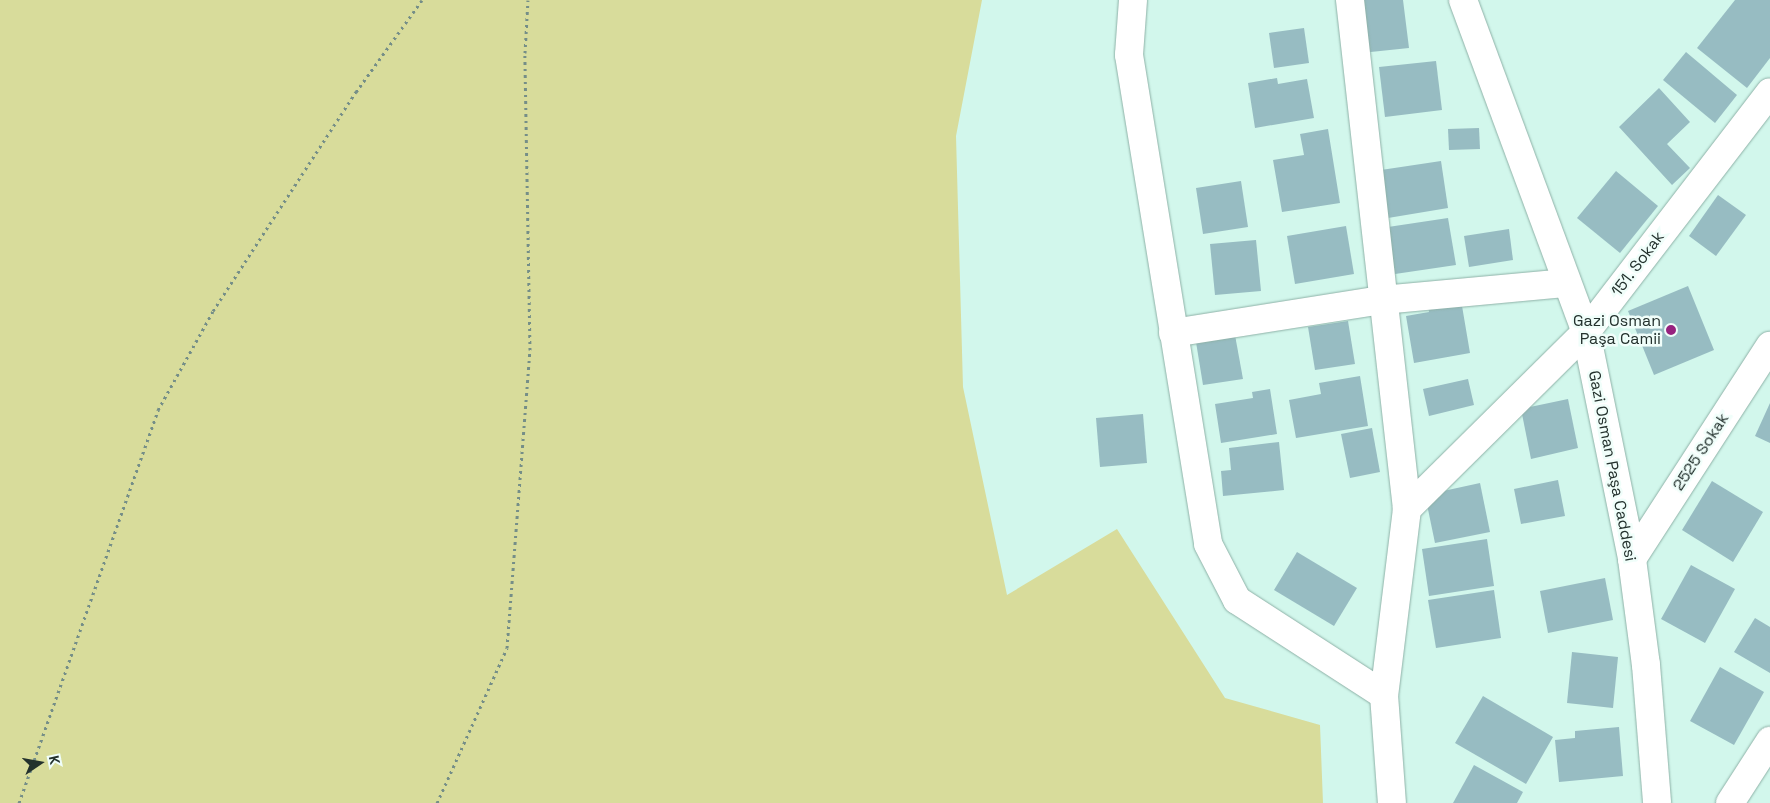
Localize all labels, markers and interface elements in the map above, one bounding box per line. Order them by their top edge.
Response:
street label: 151. Sokak [1607,228,1669,300]
place label: Gazi Osman Paşa Camii [1573,311,1661,349]
marker: Gazi Osman Paşa Camii [1665,324,1677,336]
street label: Gazi Osman Paşa Caddesi [1584,369,1640,563]
street label: 2525 Sokak [1669,410,1733,494]
north arrow [15,738,65,788]
text: K [45,754,64,766]

